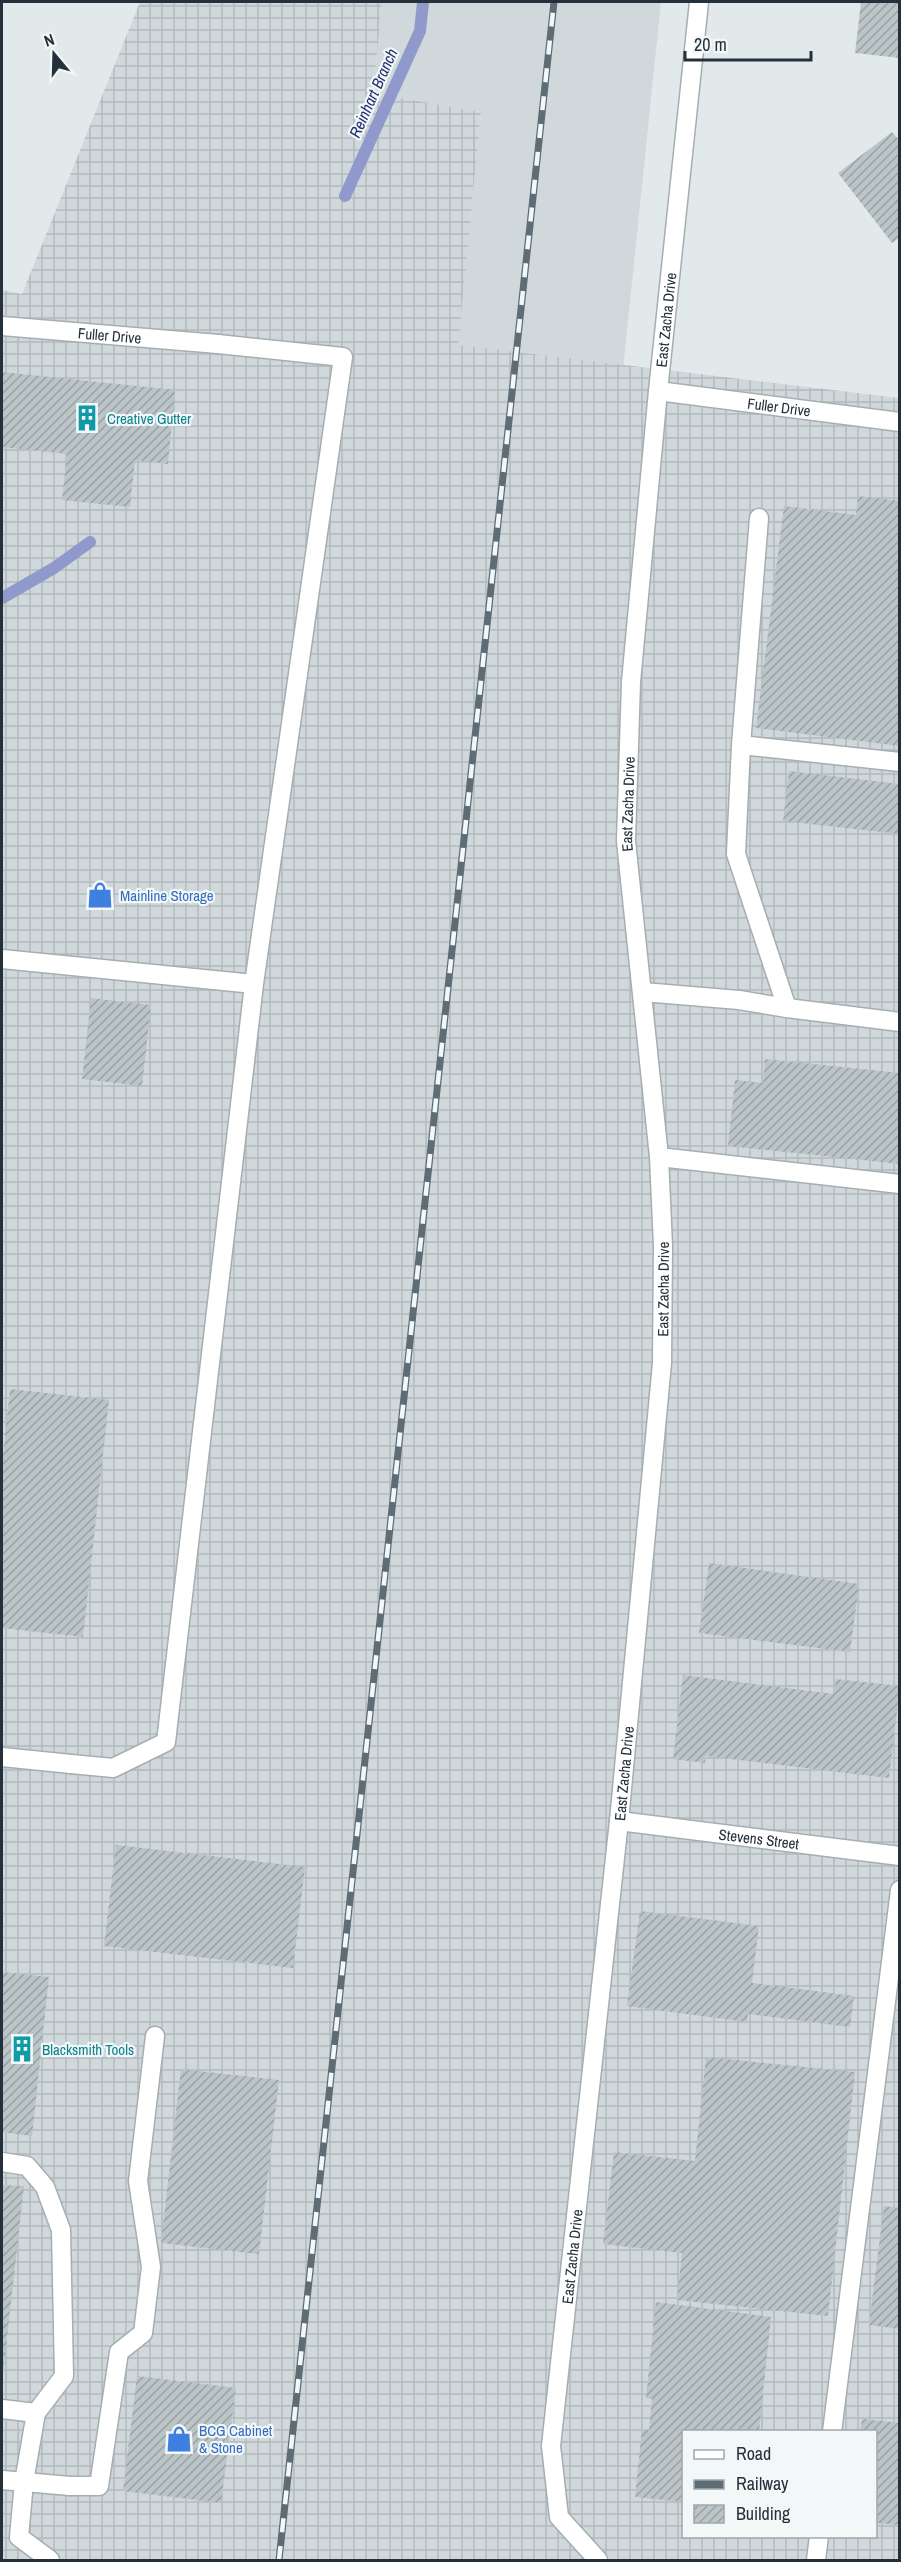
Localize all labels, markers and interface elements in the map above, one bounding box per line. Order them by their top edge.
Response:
north arrow [24,24,84,84]
scale bar [685,24,811,62]
text: N [41,28,57,52]
text: 20 m [694,32,727,57]
water label: Reinhart Branch [344,45,402,141]
street label: East Zacha Drive [650,271,681,368]
street label: Fuller Drive [77,322,142,348]
street label: Fuller Drive [746,392,812,421]
building icon: Creative Gutter [72,403,102,433]
place label: Creative Gutter [107,408,191,429]
street label: East Zacha Drive [615,756,639,853]
shop icon: Mainline Storage [85,880,115,910]
place label: Mainline Storage [120,885,214,906]
street label: East Zacha Drive [652,1241,674,1337]
street label: East Zacha Drive [609,1725,638,1822]
street label: Stevens Street [718,1823,801,1854]
building icon: Blacksmith Tools [7,2034,37,2064]
place label: Blacksmith Tools [42,2039,134,2060]
street label: East Zacha Drive [556,2208,587,2305]
place label: BCG Cabinet & Stone [199,2420,273,2458]
shop icon: BCG Cabinet & Stone [164,2424,194,2454]
legend [682,2430,877,2538]
text: Road [736,2441,771,2466]
text: Railway [736,2471,789,2496]
text: Building [736,2501,791,2526]

